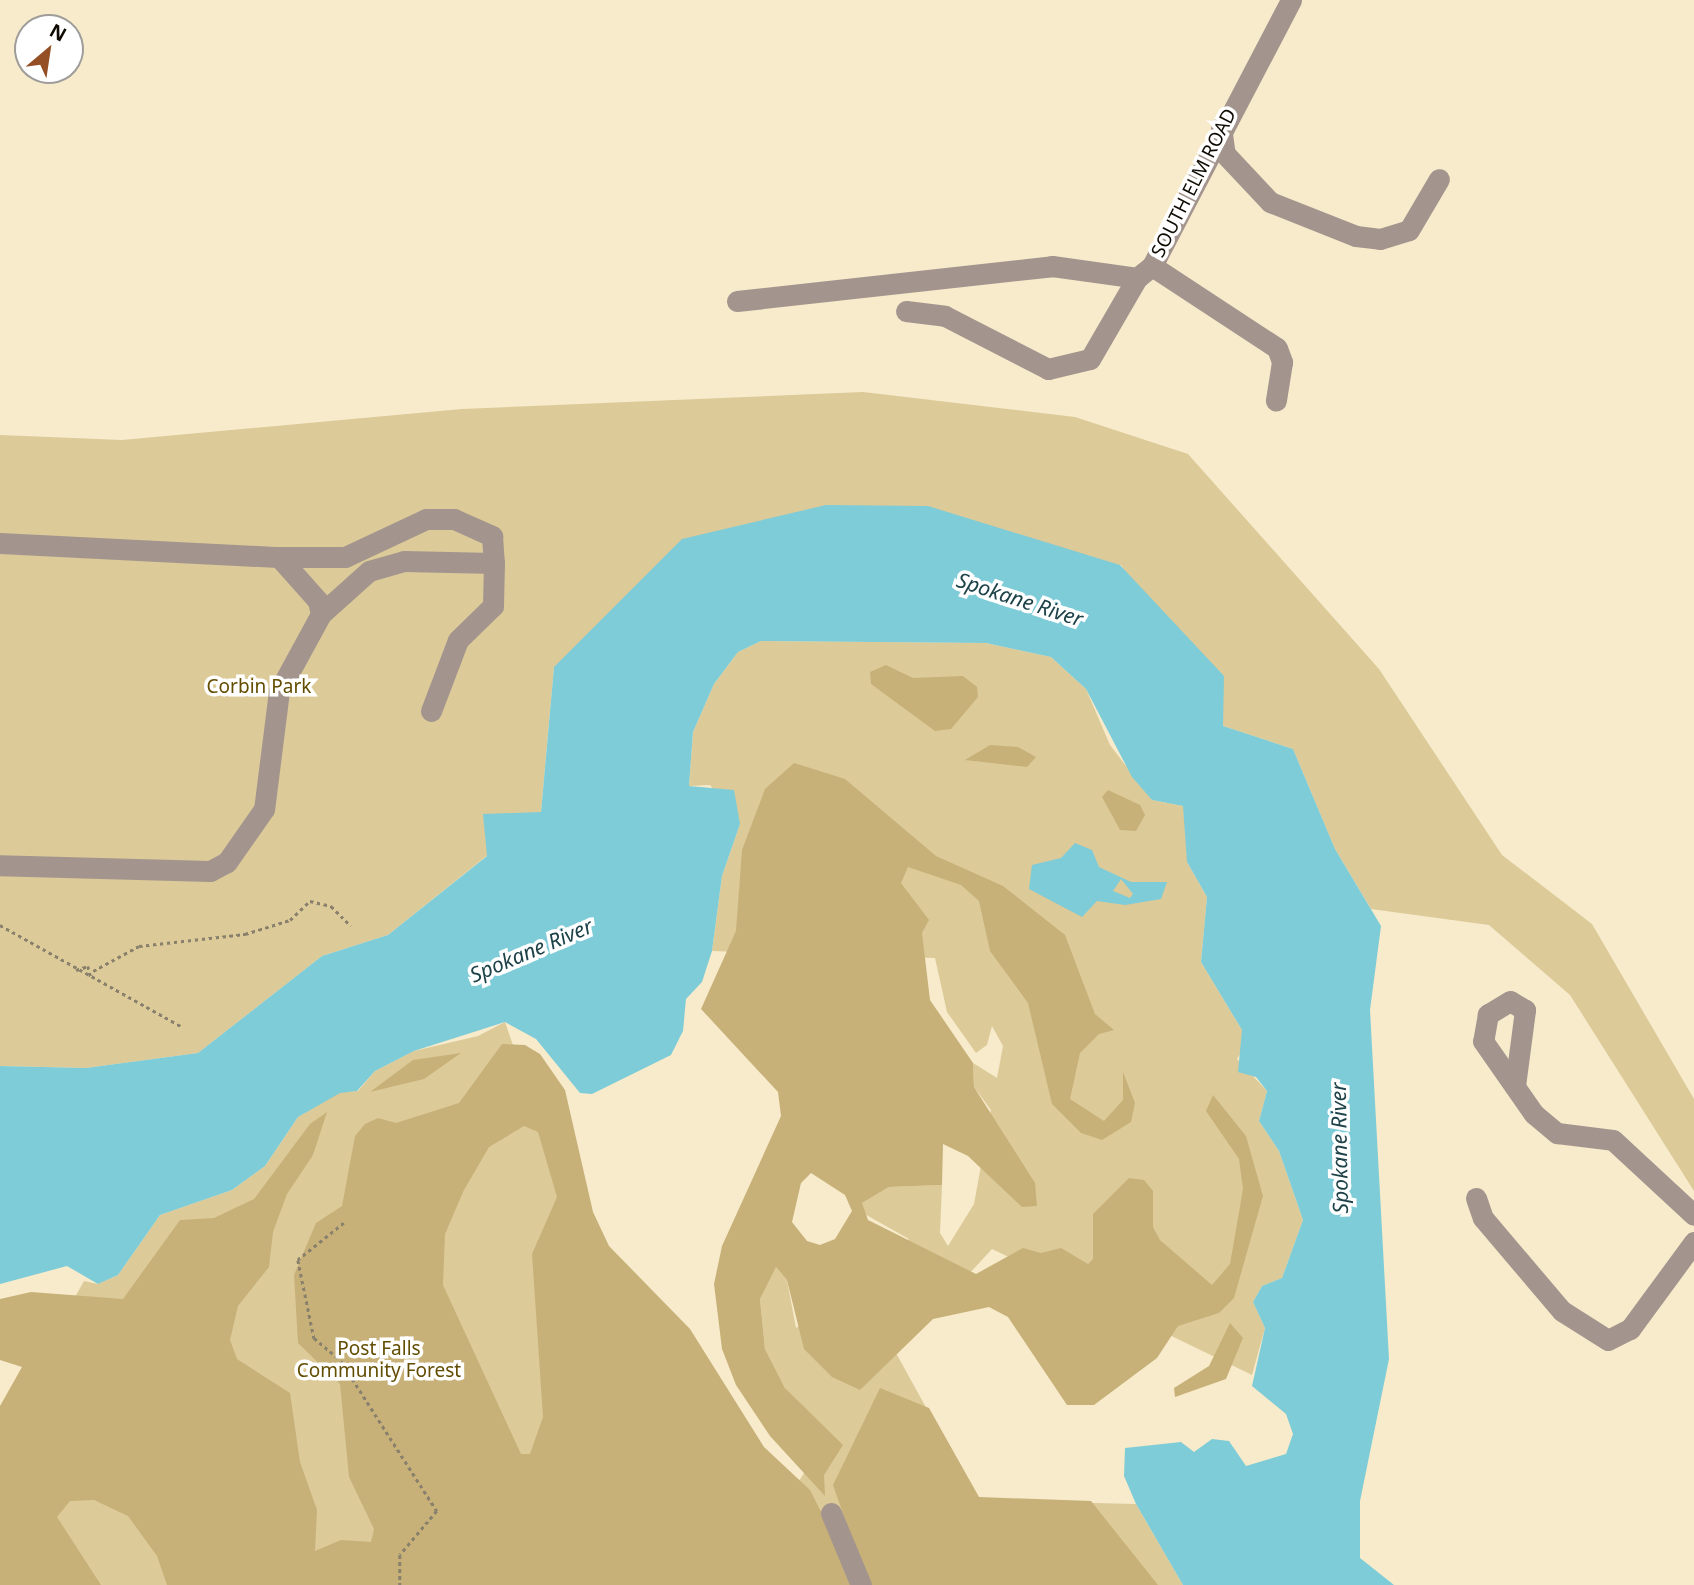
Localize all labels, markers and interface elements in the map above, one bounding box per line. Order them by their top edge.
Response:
north arrow [14,14,84,84]
text: N [45,17,71,47]
street label: SOUTH ELM ROAD [1147,105,1241,261]
water label: Spokane River [954,567,1086,631]
park label: Corbin Park [207,676,311,698]
water label: Spokane River [466,913,596,987]
water label: Spokane River [1325,1082,1353,1214]
park label: Post Falls Community Forest [297,1338,461,1382]

